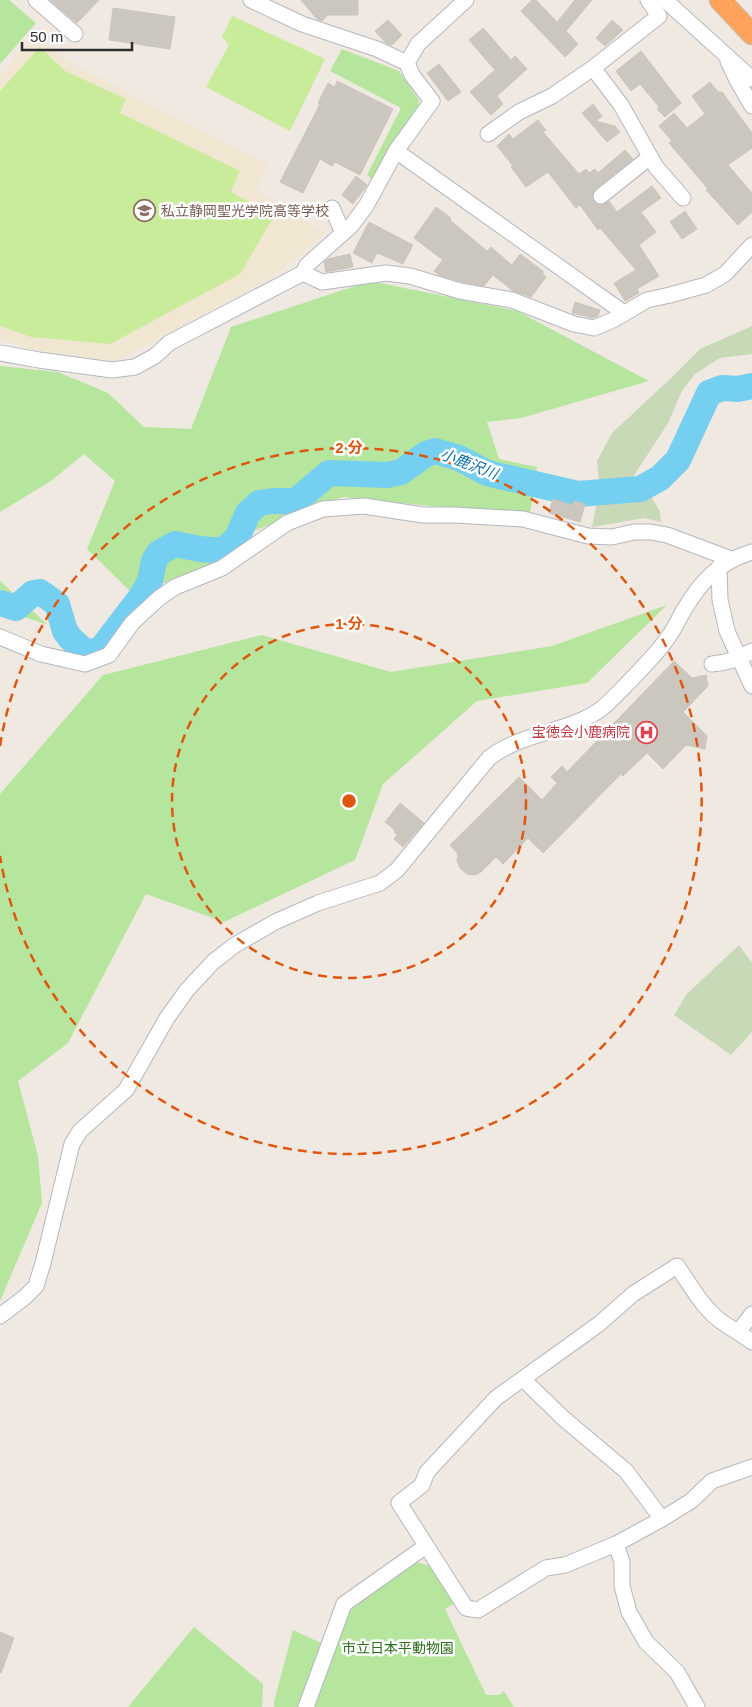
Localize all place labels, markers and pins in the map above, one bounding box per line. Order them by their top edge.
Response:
school or university icon: 私立静岡聖光学院高等学校 [133,199,157,223]
place label: 私立静岡聖光学院高等学校 [161,203,329,219]
hospital icon: 宝徳会小鹿病院 [634,720,658,744]
place label: 宝徳会小鹿病院 [532,724,630,740]
centre of rings [340,792,358,810]

